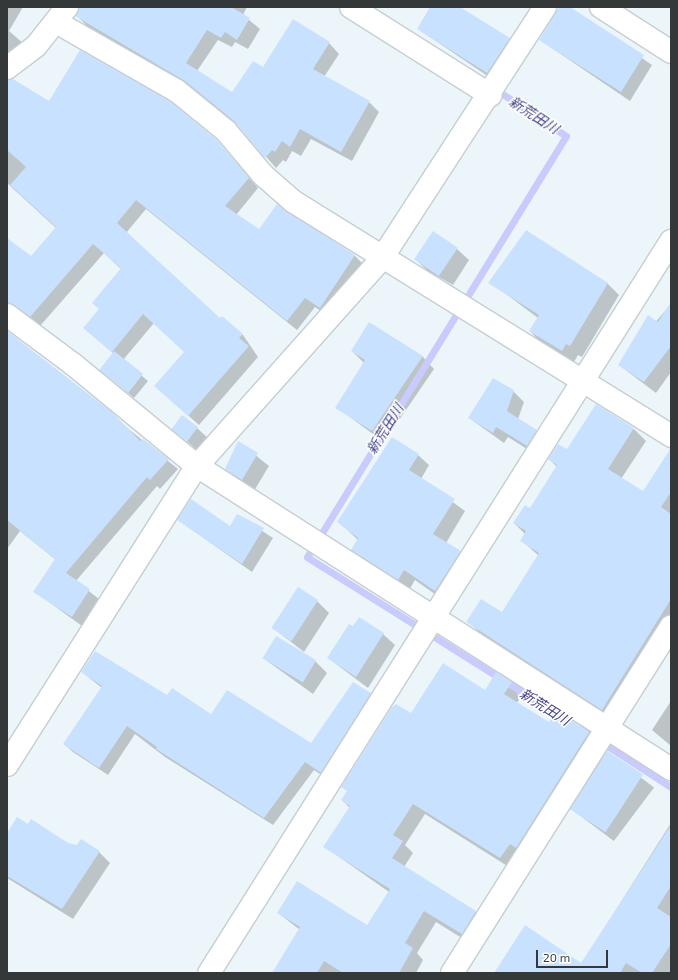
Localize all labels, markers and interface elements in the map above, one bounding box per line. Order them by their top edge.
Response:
water label: 新荒田川 [506,93,562,137]
water label: 新荒田川 [363,401,407,457]
water label: 新荒田川 [517,685,573,729]
scale bar [538,942,610,968]
text: 20 m [543,950,570,964]

